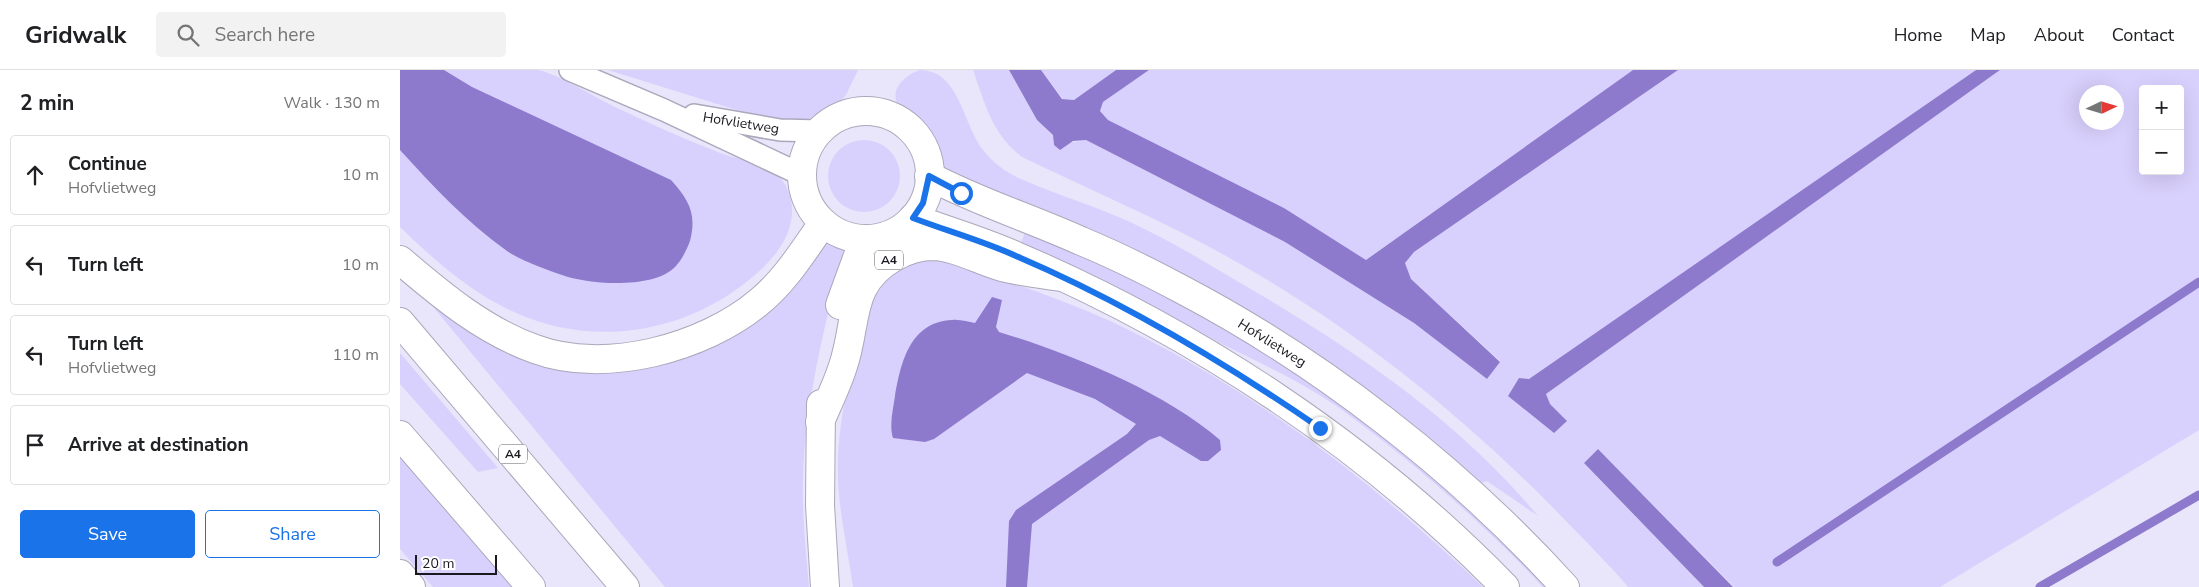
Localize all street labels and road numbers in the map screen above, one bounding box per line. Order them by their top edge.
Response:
street label: Hofvlietweg [701,108,781,138]
road number: A4 [875,250,903,270]
street label: Hofvlietweg [1234,314,1310,372]
road number: A4 [499,444,527,464]

